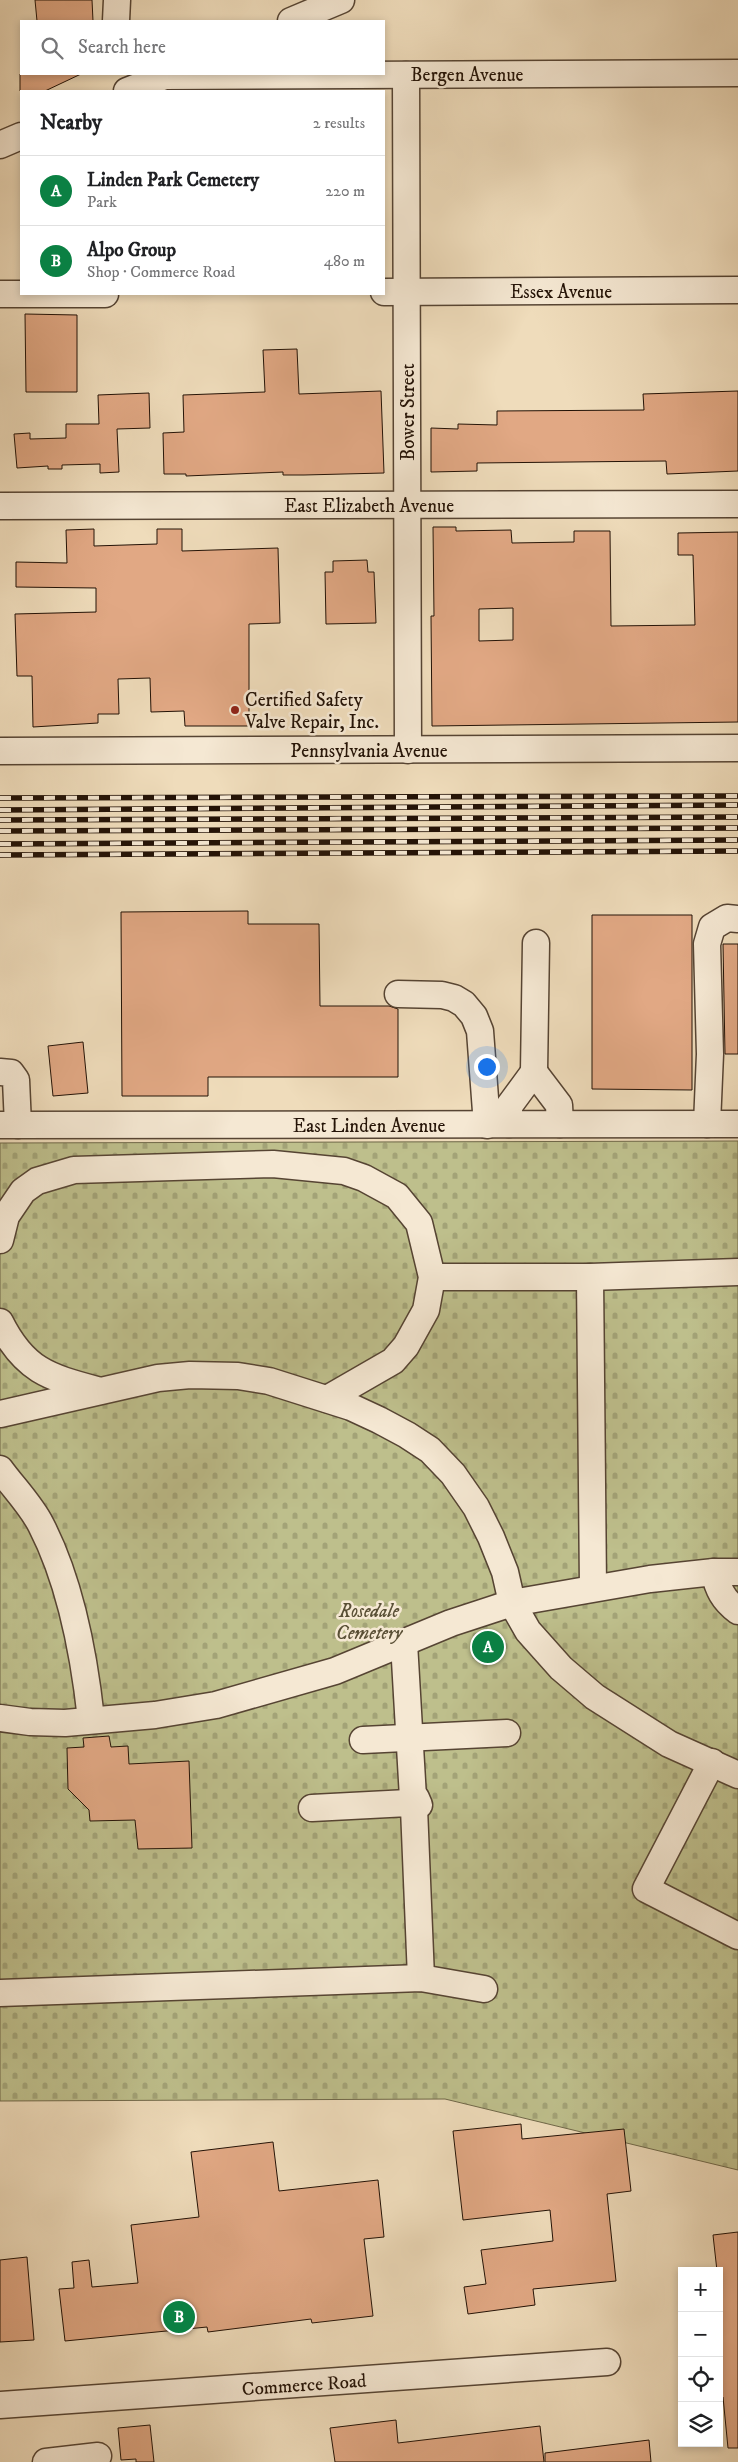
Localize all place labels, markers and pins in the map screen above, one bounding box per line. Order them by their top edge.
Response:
place label: Certified Safety Valve Repair, Inc. [244,689,379,734]
marker: Certified Safety Valve Repair, Inc. [229,704,241,716]
pin: A [472,1628,504,1666]
pin: B [163,2298,195,2336]

